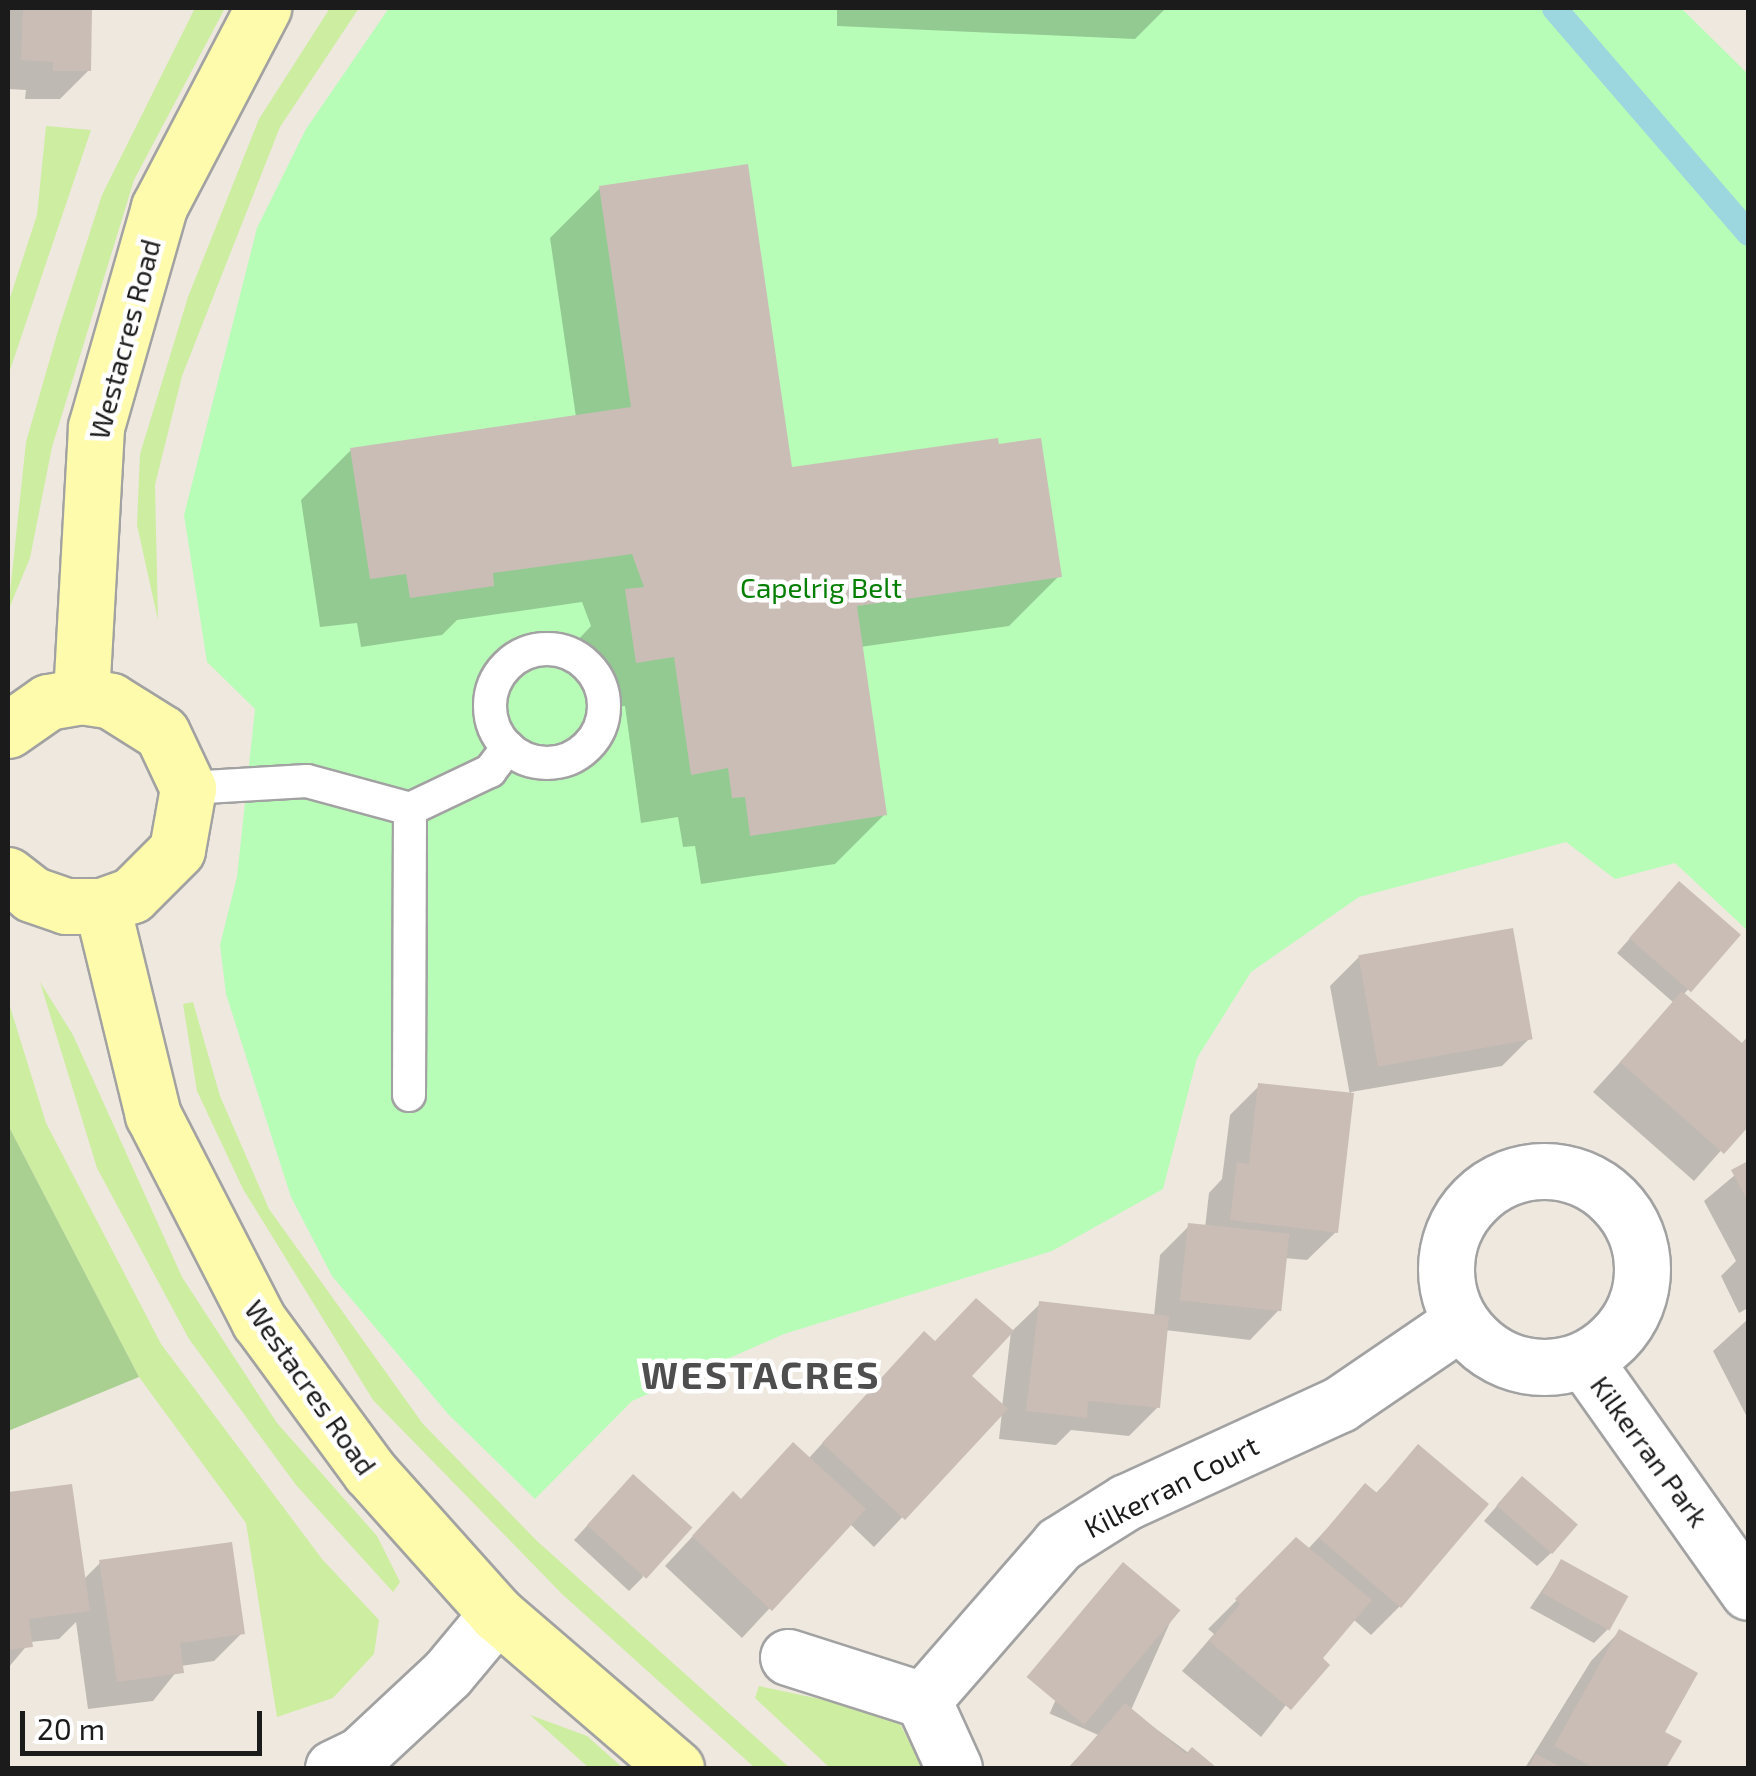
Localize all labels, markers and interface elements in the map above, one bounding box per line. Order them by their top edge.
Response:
street label: Westacres Road [81,235,167,443]
park label: Capelrig Belt [740,570,902,604]
street label: Westacres Road [238,1293,384,1481]
district label: WESTACRES [641,1352,881,1398]
street label: Kilkerran Park [1584,1369,1716,1533]
street label: Kilkerran Court [1078,1428,1264,1544]
scale bar [25,1691,268,1753]
text: 20 m [37,1710,105,1746]

